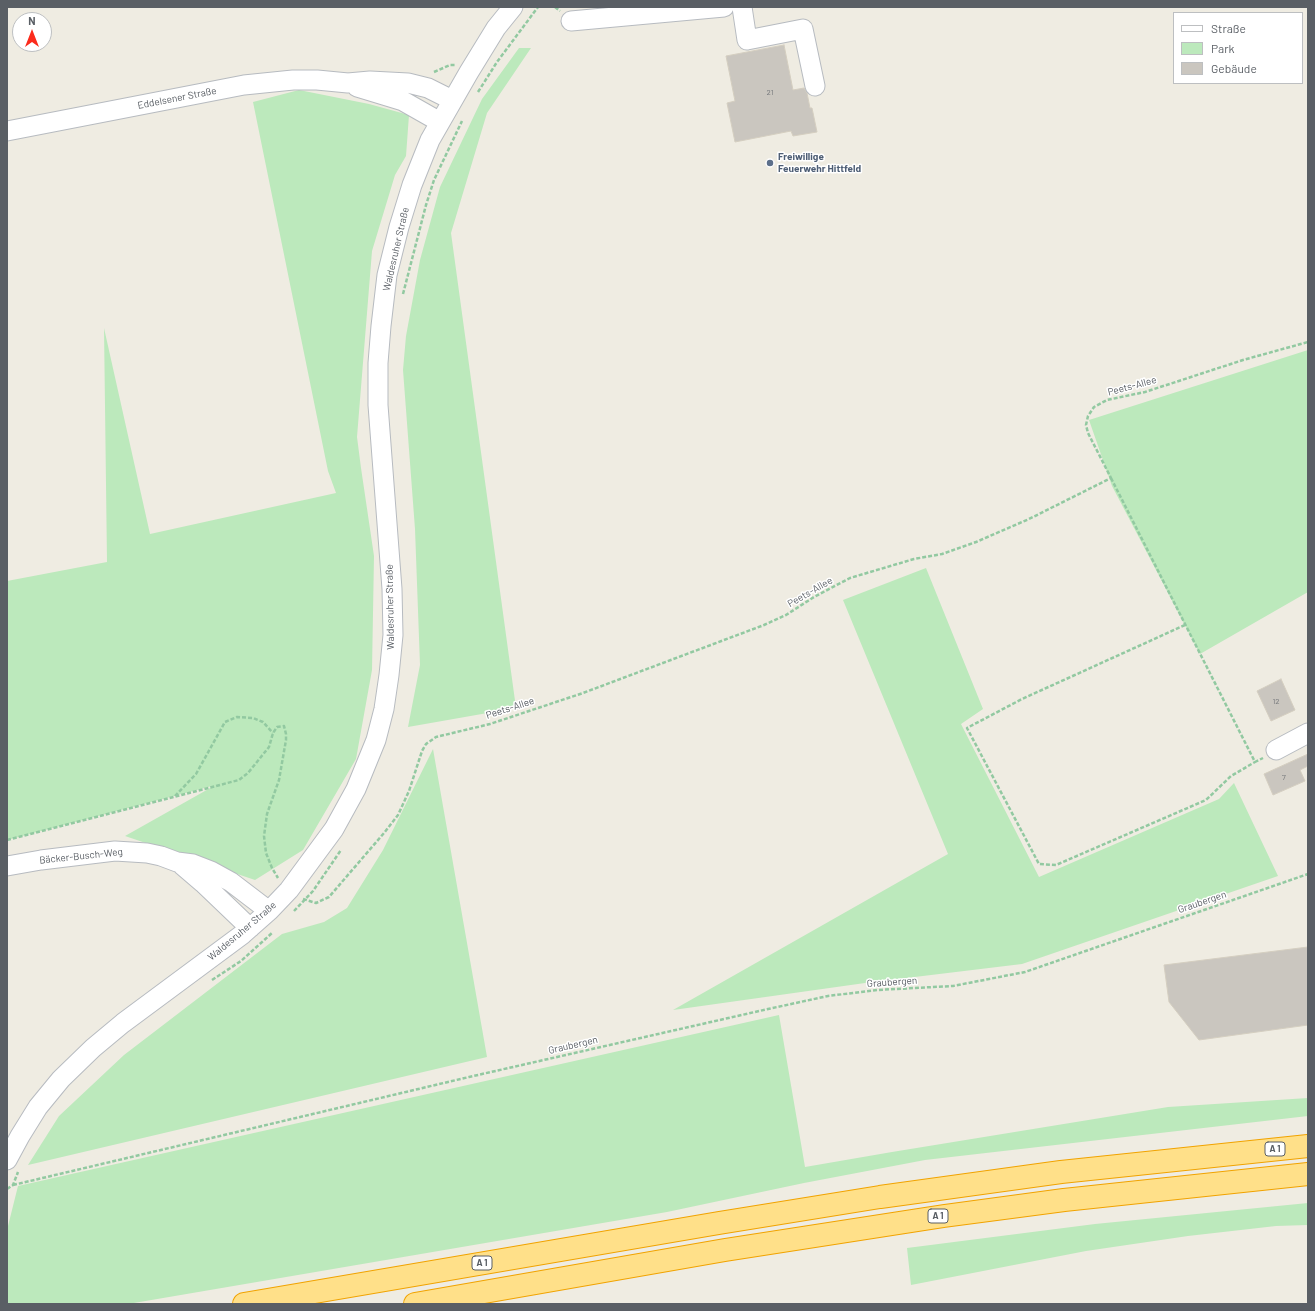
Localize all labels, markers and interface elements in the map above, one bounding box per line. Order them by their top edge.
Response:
north arrow [12,12,52,52]
legend [1173,12,1303,84]
text: N [28,14,36,27]
text: Straße [1211,21,1246,35]
text: Park [1211,41,1235,55]
text: Gebäude [1211,61,1257,75]
street label: Eddelsener Straße [137,84,217,112]
house number: 21 [767,87,773,97]
place label: Freiwillige Feuerwehr Hittfeld [778,151,861,174]
marker: Freiwillige Feuerwehr Hittfeld [765,158,775,168]
street label: Waldesruher Straße [381,206,411,292]
street label: Peets-Allee [1106,374,1158,398]
street label: Waldesruher Straße [383,564,397,650]
street label: Peets-Allee [785,574,835,610]
street label: Peets-Allee [484,695,536,721]
house number: 12 [1272,696,1280,706]
house number: 7 [1282,772,1286,782]
street label: Bäcker-Busch-Weg [39,846,123,866]
street label: Graubergen [1176,888,1228,916]
street label: Waldesruher Straße [205,899,279,963]
street label: Graubergen [866,974,918,990]
street label: Graubergen [547,1033,599,1057]
road number: A 1 [1265,1142,1285,1156]
road number: A 1 [928,1209,948,1223]
road number: A 1 [472,1256,492,1270]

